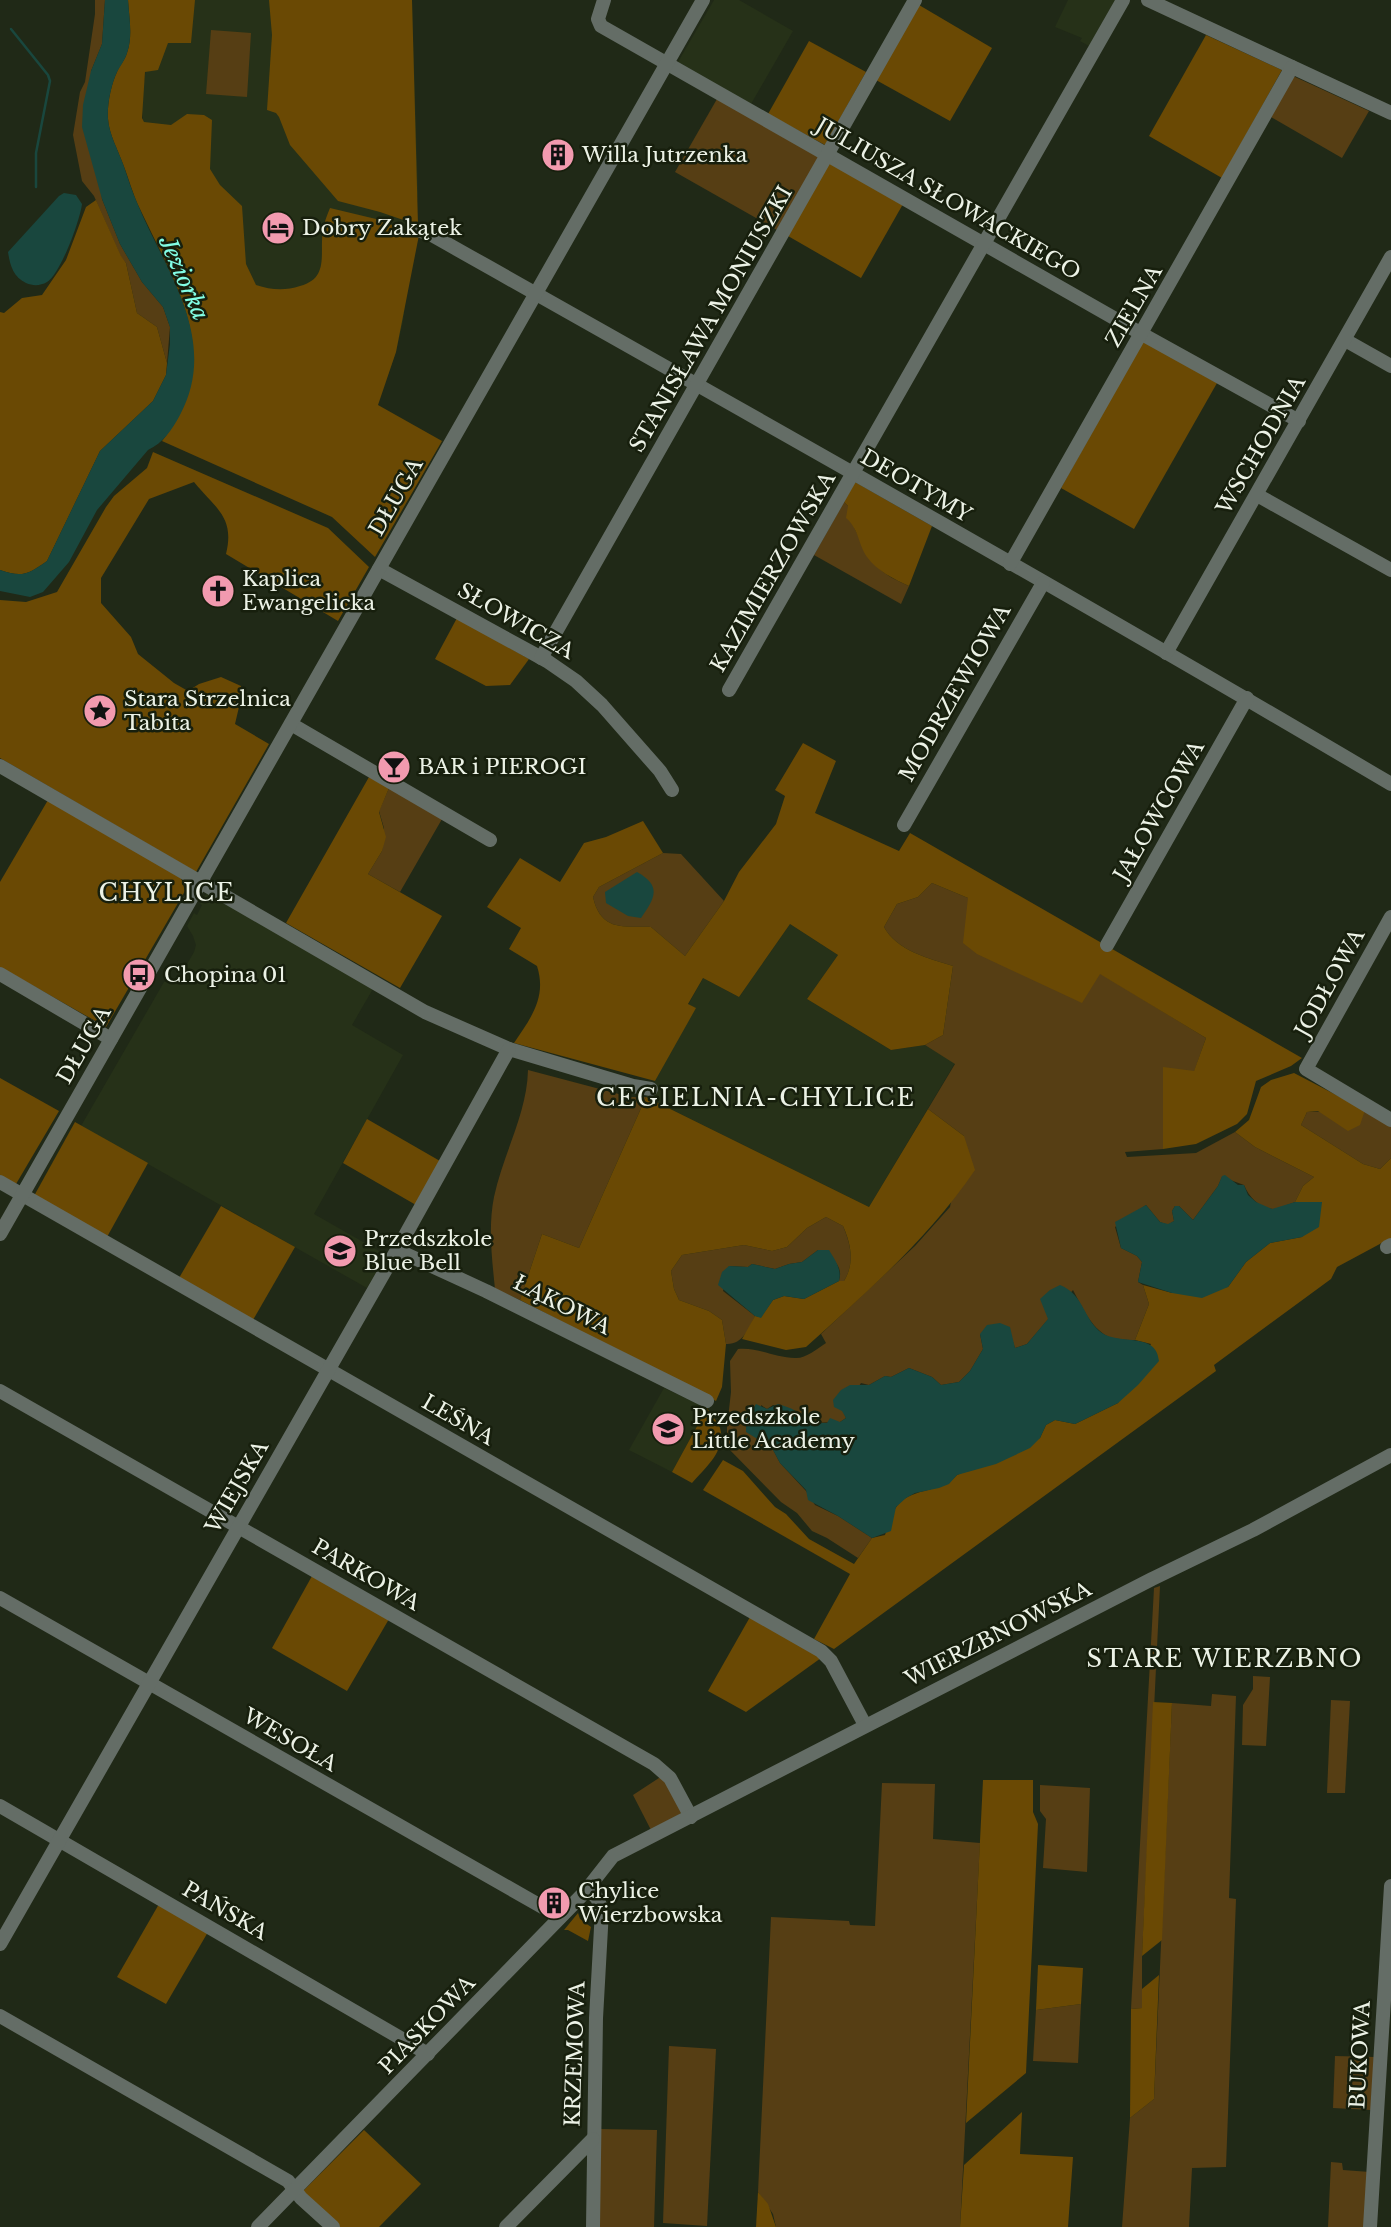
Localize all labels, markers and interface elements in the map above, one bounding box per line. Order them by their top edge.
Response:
street label: JULIUSZA SŁOWACKIEGO [808,111,1085,286]
building icon: Willa Jutrzenka [539,136,577,174]
place label: Willa Jutrzenka [581,142,748,168]
street label: STANISŁAWA MONIUSZKI [624,181,798,457]
hotel icon: Dobry Zakątek [259,209,297,247]
place label: Dobry Zakątek [302,215,462,241]
water label: Jeziorka [153,231,215,324]
street label: ZIELNA [1100,260,1168,352]
street label: WSCHODNIA [1210,370,1312,520]
street label: DEOTYMY [856,444,977,528]
street label: DŁUGA [363,453,429,540]
street label: KAZIMIERZOWSKA [705,467,841,677]
place label: Kaplica Ewangelicka [242,566,375,616]
church icon: Kaplica Ewangelicka [199,572,237,610]
street label: SŁOWICZA [453,577,580,665]
street label: MODRZEWIOWA [894,599,1017,786]
place label: Stara Strzelnica Tabita [124,686,291,736]
place icon: Stara Strzelnica Tabita [81,692,119,730]
street label: JAŁOWCOWA [1107,735,1210,889]
bar icon: BAR i PIEROGI [375,748,413,786]
place label: BAR i PIEROGI [418,754,587,780]
district label: CHYLICE [99,878,235,907]
street label: JODŁOWA [1288,924,1371,1044]
bus stop icon: Chopina 01 [120,956,158,994]
place label: Chopina 01 [164,962,287,988]
street label: DŁUGA [51,1001,117,1088]
district label: CEGIELNIA-CHYLICE [596,1083,916,1112]
place label: Przedszkole Blue Bell [364,1226,492,1276]
school or university icon: Przedszkole Blue Bell [321,1232,359,1270]
street label: ŁĄKOWA [509,1269,616,1341]
street label: LEŚNA [417,1389,499,1451]
place label: Przedszkole Little Academy [692,1404,855,1454]
school or university icon: Przedszkole Little Academy [649,1410,687,1448]
street label: WIEJSKA [199,1435,274,1539]
street label: PARKOWA [308,1534,425,1617]
street label: WIERZBNOWSKA [900,1575,1096,1693]
district label: STARE WIERZBNO [1087,1644,1363,1673]
street label: WESOŁA [237,1702,342,1778]
street label: PAŃSKA [178,1876,273,1946]
place label: Chylice Wierzbowska [577,1878,723,1928]
building icon: Chylice Wierzbowska [535,1884,573,1922]
street label: PIASKOWA [374,1970,481,2080]
street label: KRZEMOWA [559,1980,591,2127]
street label: BUKOWA [1344,2000,1376,2110]

